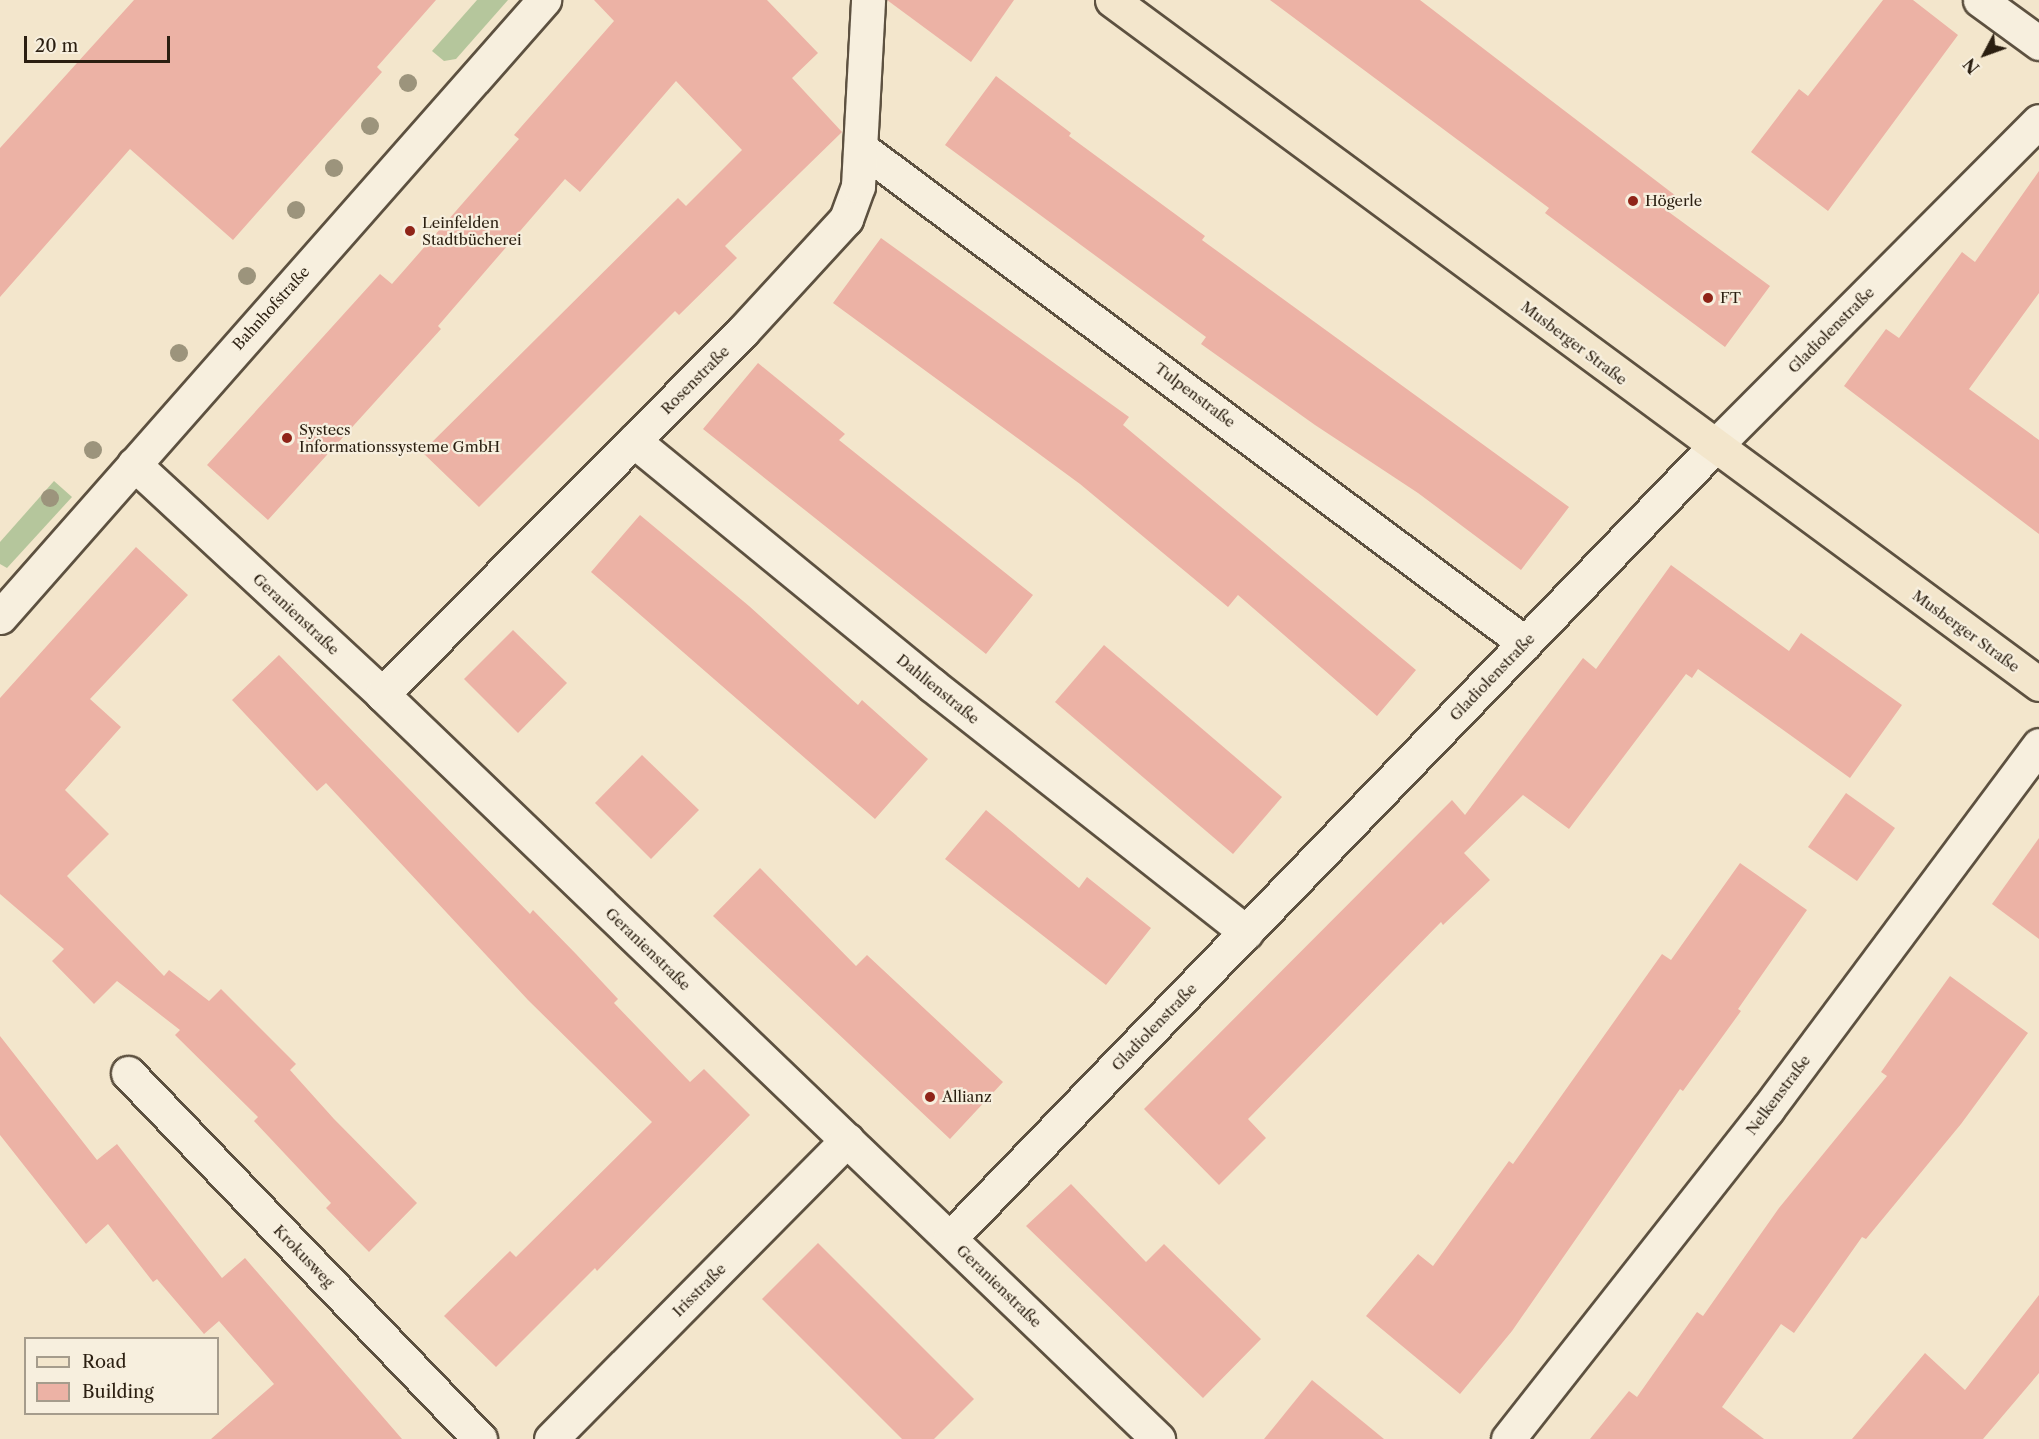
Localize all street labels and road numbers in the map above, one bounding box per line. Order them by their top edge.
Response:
street label: Bahnhofstraße [229,263,313,353]
street label: Gladiolenstraße [1784,283,1878,377]
street label: Musberger Straße [1517,297,1631,389]
street label: Rosenstraße [657,342,733,418]
street label: Tulpenstraße [1151,359,1239,431]
street label: Geranienstraße [249,570,343,658]
street label: Musberger Straße [1909,586,2023,676]
street label: Gladiolenstraße [1446,630,1538,724]
street label: Dahlienstraße [893,650,983,728]
street label: Geranienstraße [602,904,694,994]
street label: Gladiolenstraße [1108,980,1200,1074]
street label: Nelkenstraße [1742,1051,1814,1139]
street label: Krokusweg [270,1221,338,1291]
street label: Geranienstraße [953,1241,1045,1331]
street label: Irisstraße [669,1260,729,1320]

